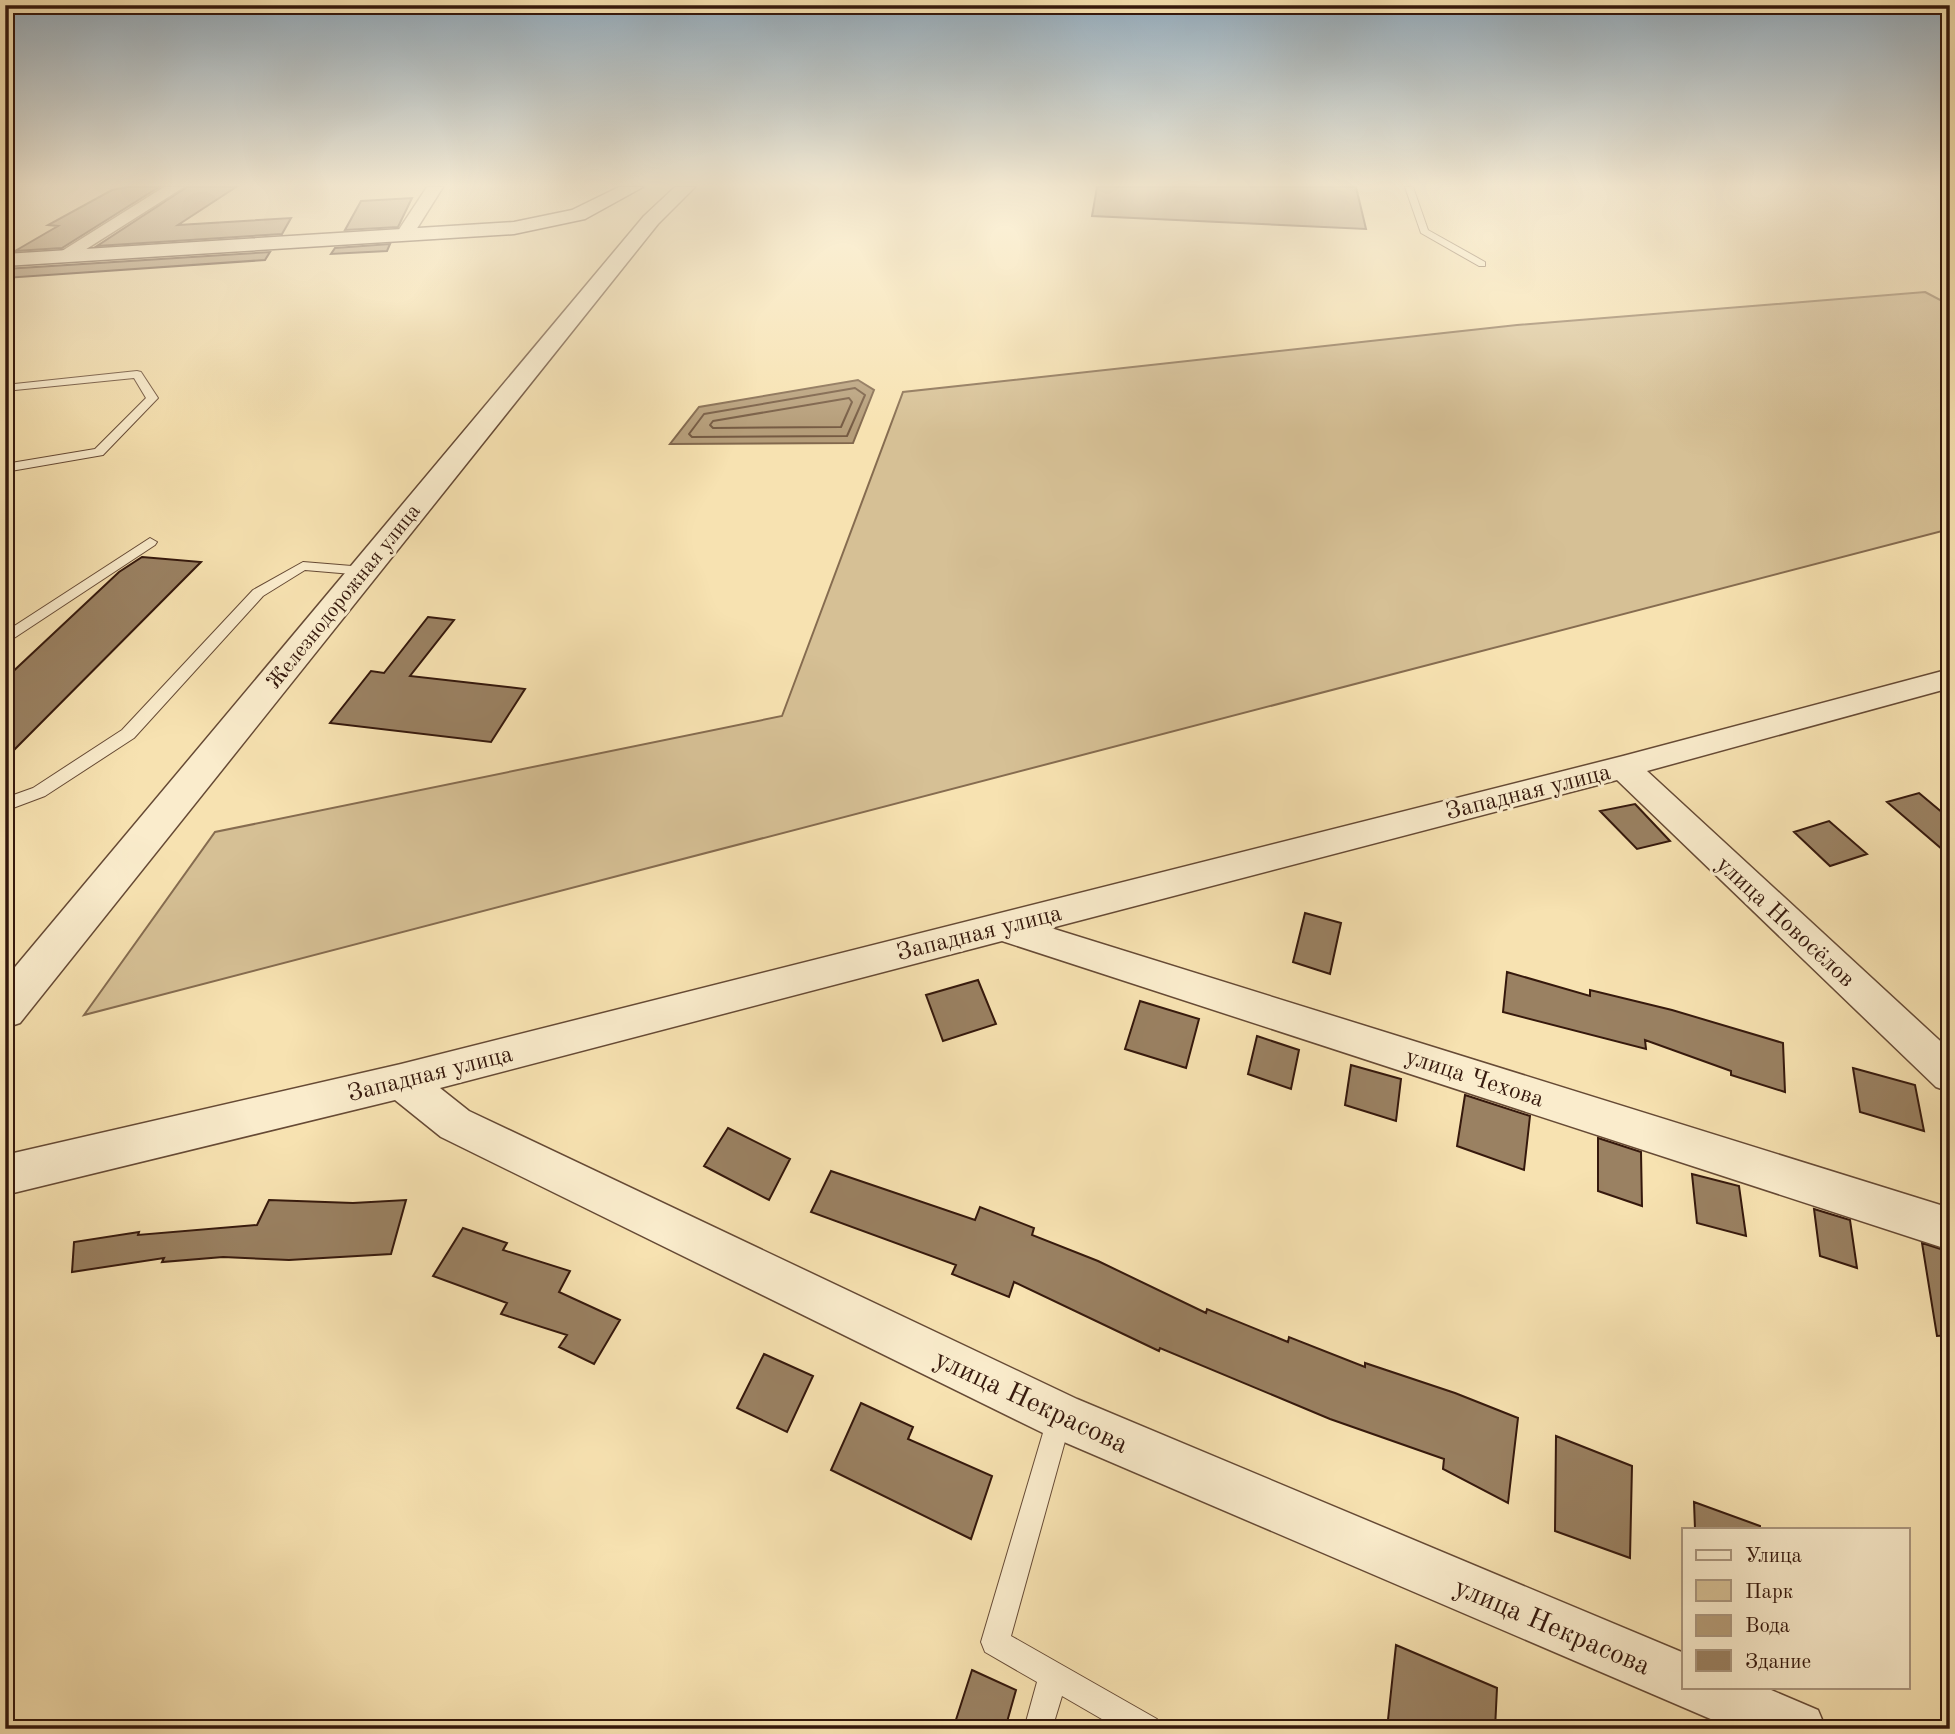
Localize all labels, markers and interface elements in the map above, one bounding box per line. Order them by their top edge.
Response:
street label: Железнодорожная улица [263,501,425,693]
street label: Западная улица [1443,761,1614,825]
street label: улица Новосёлов [1711,853,1858,992]
street label: Западная улица [894,902,1065,966]
street label: Западная улица [345,1043,516,1107]
street label: улица Чехова [1402,1045,1547,1113]
street label: улица Некрасова [930,1346,1132,1460]
legend [1682,1528,1910,1688]
text: Улица [1745,1546,1802,1567]
street label: улица Некрасова [1450,1574,1654,1682]
text: Парк [1745,1582,1794,1603]
text: Вода [1745,1616,1790,1637]
text: Здание [1745,1652,1811,1673]

